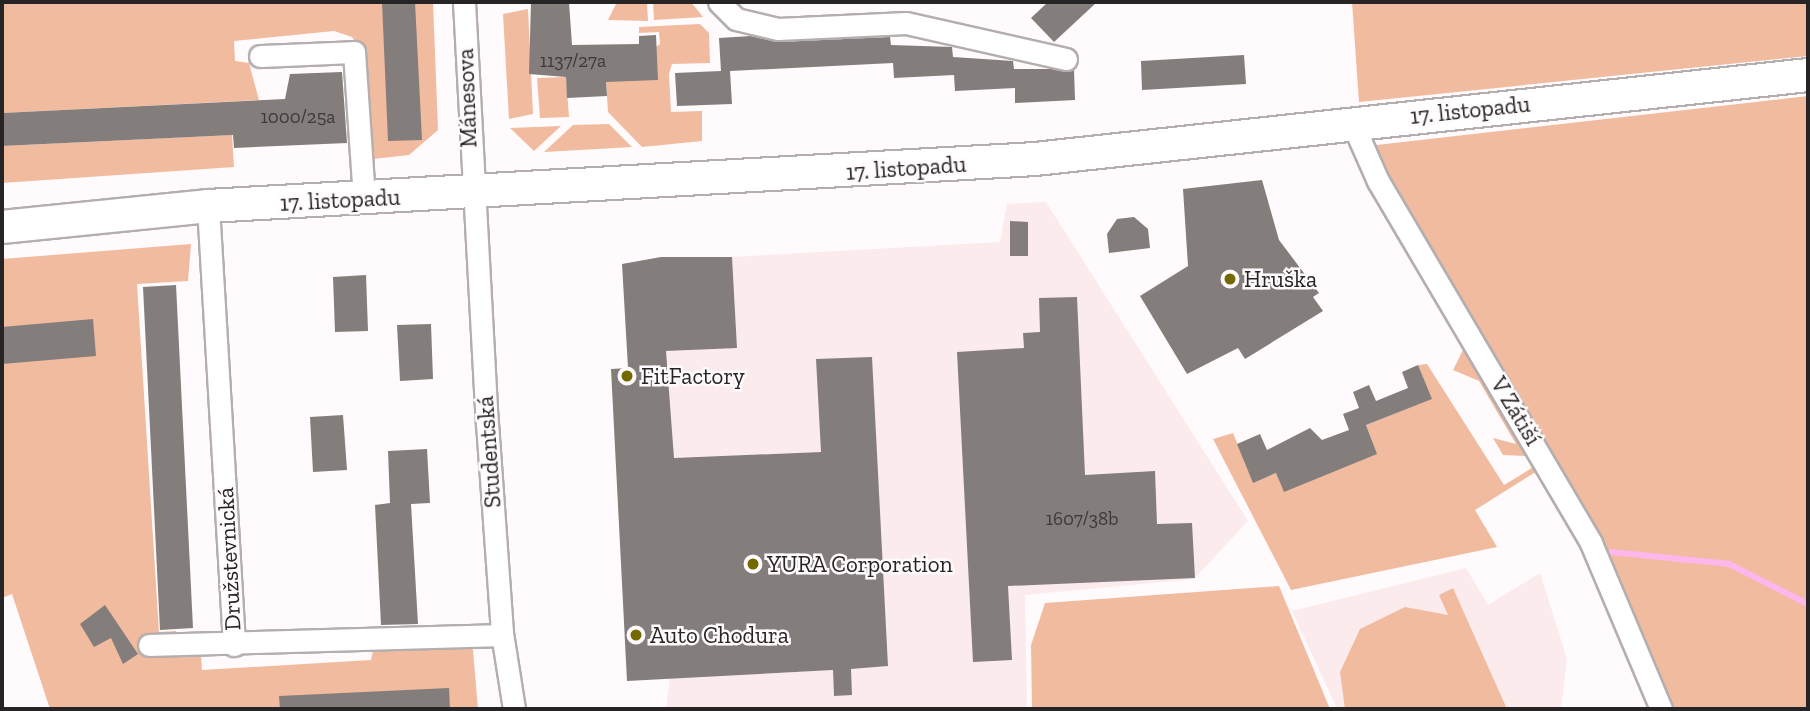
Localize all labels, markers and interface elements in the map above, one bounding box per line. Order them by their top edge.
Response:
street label: Mánesova [451,48,483,148]
house number: 1137/27a [540,50,606,72]
street label: 17. listopadu [1409,90,1531,130]
house number: 1000/25a [260,106,336,128]
street label: 17. listopadu [845,150,967,186]
street label: 17. listopadu [279,183,401,217]
place label: Hruška [1244,265,1317,293]
marker: Hruška [1222,271,1238,287]
place label: FitFactory [641,362,745,390]
marker: FitFactory [619,368,635,384]
street label: V Zátiší [1485,371,1547,451]
street label: Studentská [471,395,507,509]
street label: Družstevnická [211,487,247,631]
house number: 1607/38b [1046,508,1118,530]
place label: YURA Corporation [767,550,953,578]
marker: YURA Corporation [745,556,761,572]
place label: Auto Chodura [650,621,789,649]
marker: Auto Chodura [628,627,644,643]

